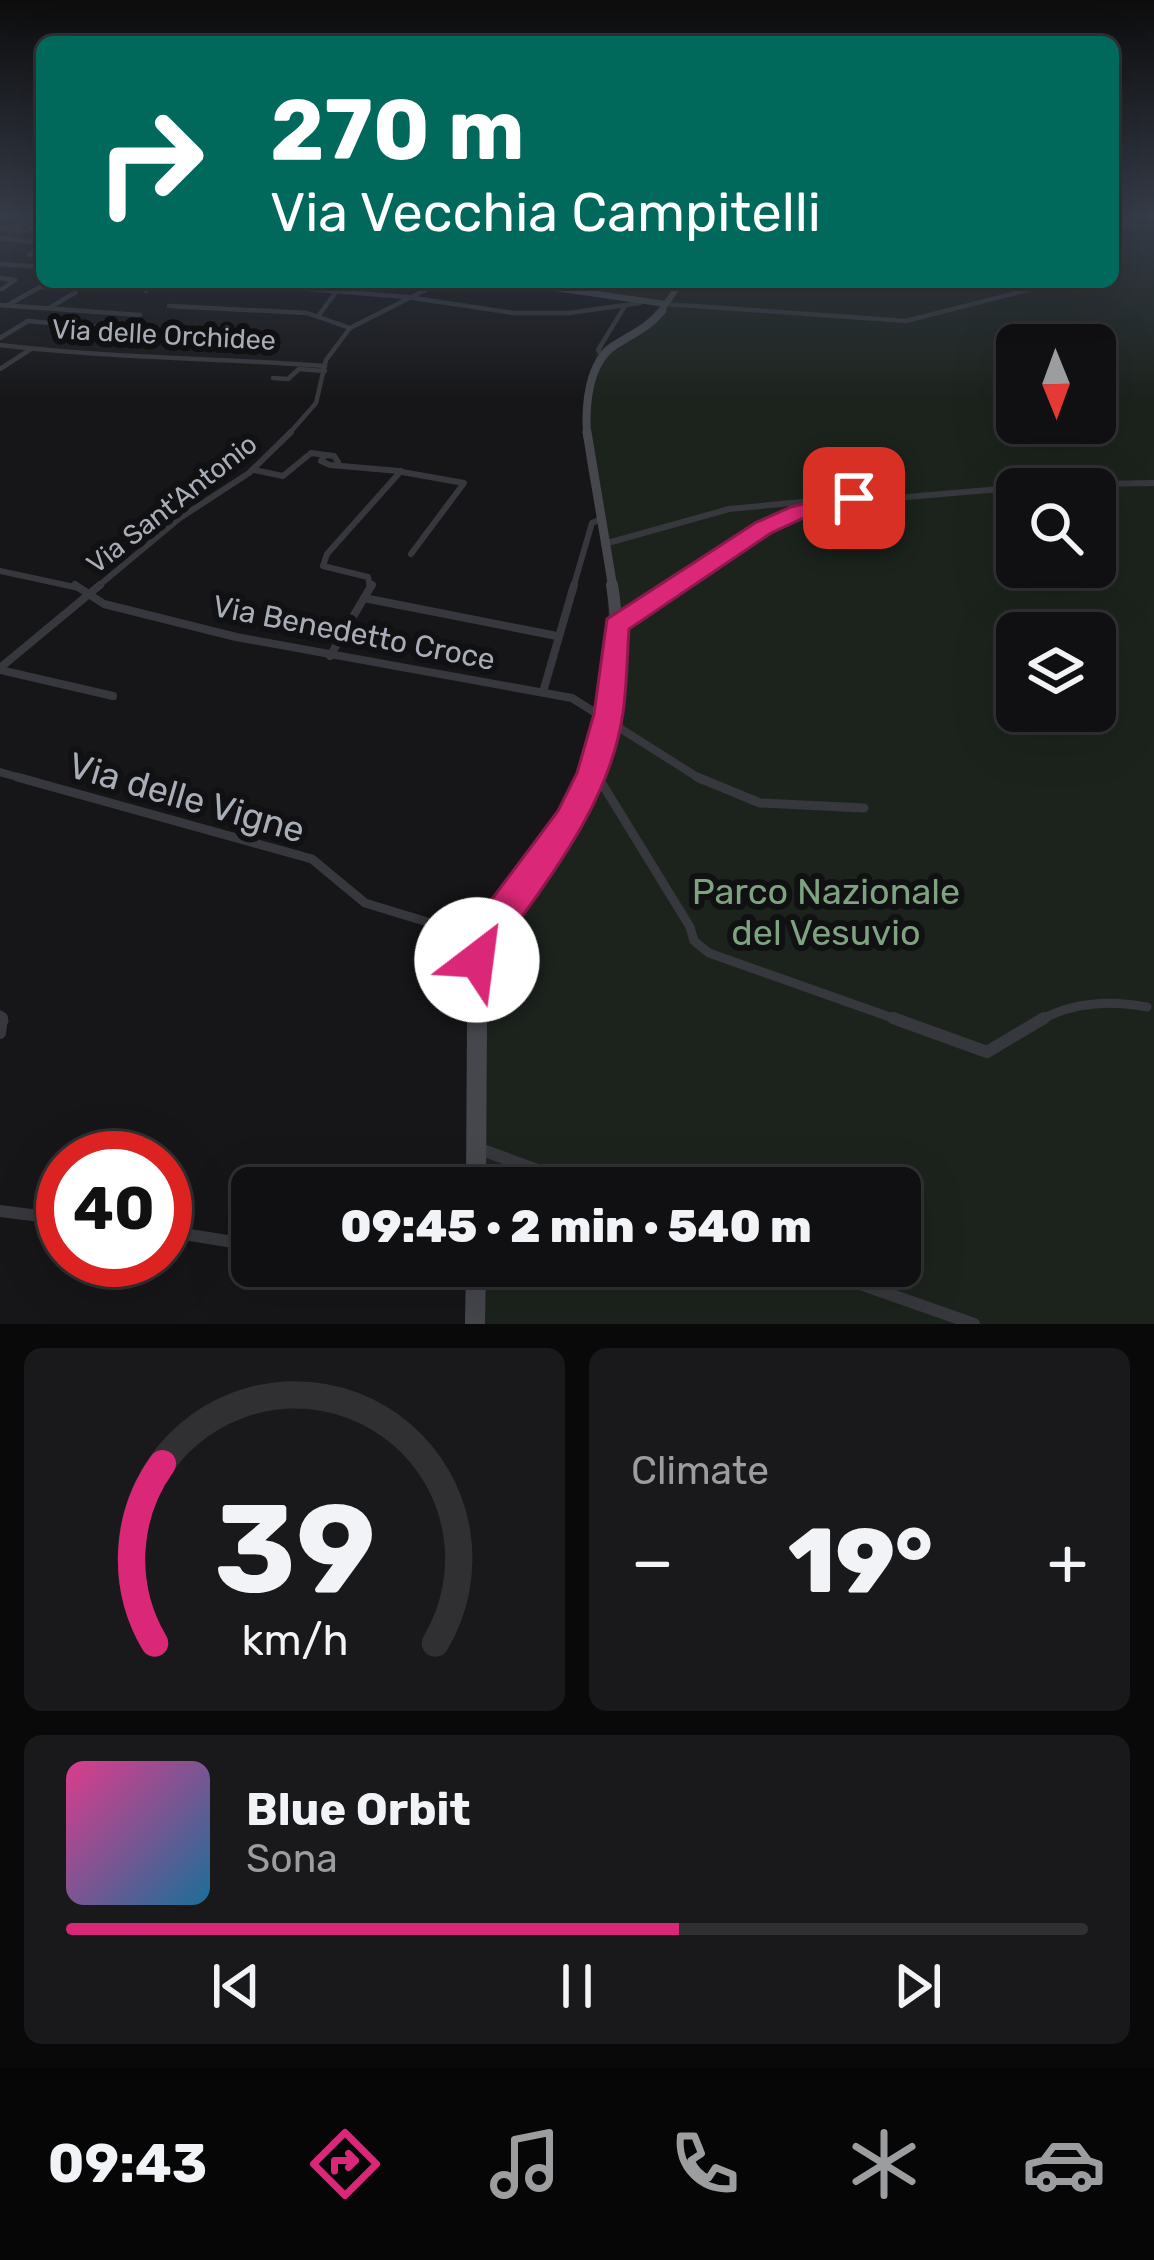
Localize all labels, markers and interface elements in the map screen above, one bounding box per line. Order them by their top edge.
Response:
text: 270 m [270,80,525,180]
icon: right [72,84,228,240]
text: Via Vecchia Campitelli [270,181,821,245]
street label: Via delle Orchidee [51,313,277,357]
north arrow [996,324,1116,444]
map controls [996,324,1116,732]
street label: Via Sant'Antonio [81,428,263,580]
pin [803,447,905,549]
icon: arrive [821,465,887,531]
button: search [996,468,1116,588]
street label: Via Benedetto Croce [210,588,498,678]
button: layers [996,612,1116,732]
street label: Via delle Vigne [64,743,310,852]
park label: Parco Nazionale del Vesuvio [692,870,960,954]
position arrow [414,897,540,1023]
speed limit sign: 40 [36,1131,192,1287]
text: 09:45 · 2 min · 540 m [340,1200,812,1253]
text: Climate [631,1448,769,1494]
text: 39 [213,1475,376,1623]
text: 19° [788,1508,933,1615]
text: − [631,1522,674,1601]
text: + [1047,1522,1088,1601]
text: km/h [241,1614,348,1665]
text: Blue Orbit [246,1783,470,1836]
text: Sona [246,1836,338,1882]
icon: previous [203,1953,269,2019]
icon: pause [544,1953,610,2019]
icon: next [885,1953,951,2019]
icon: directions [303,2122,387,2206]
icon: music [483,2122,567,2206]
icon: phone [663,2122,747,2206]
icon: climate [842,2122,926,2206]
icon: car [1022,2122,1106,2206]
text: 09:43 [48,2132,207,2196]

